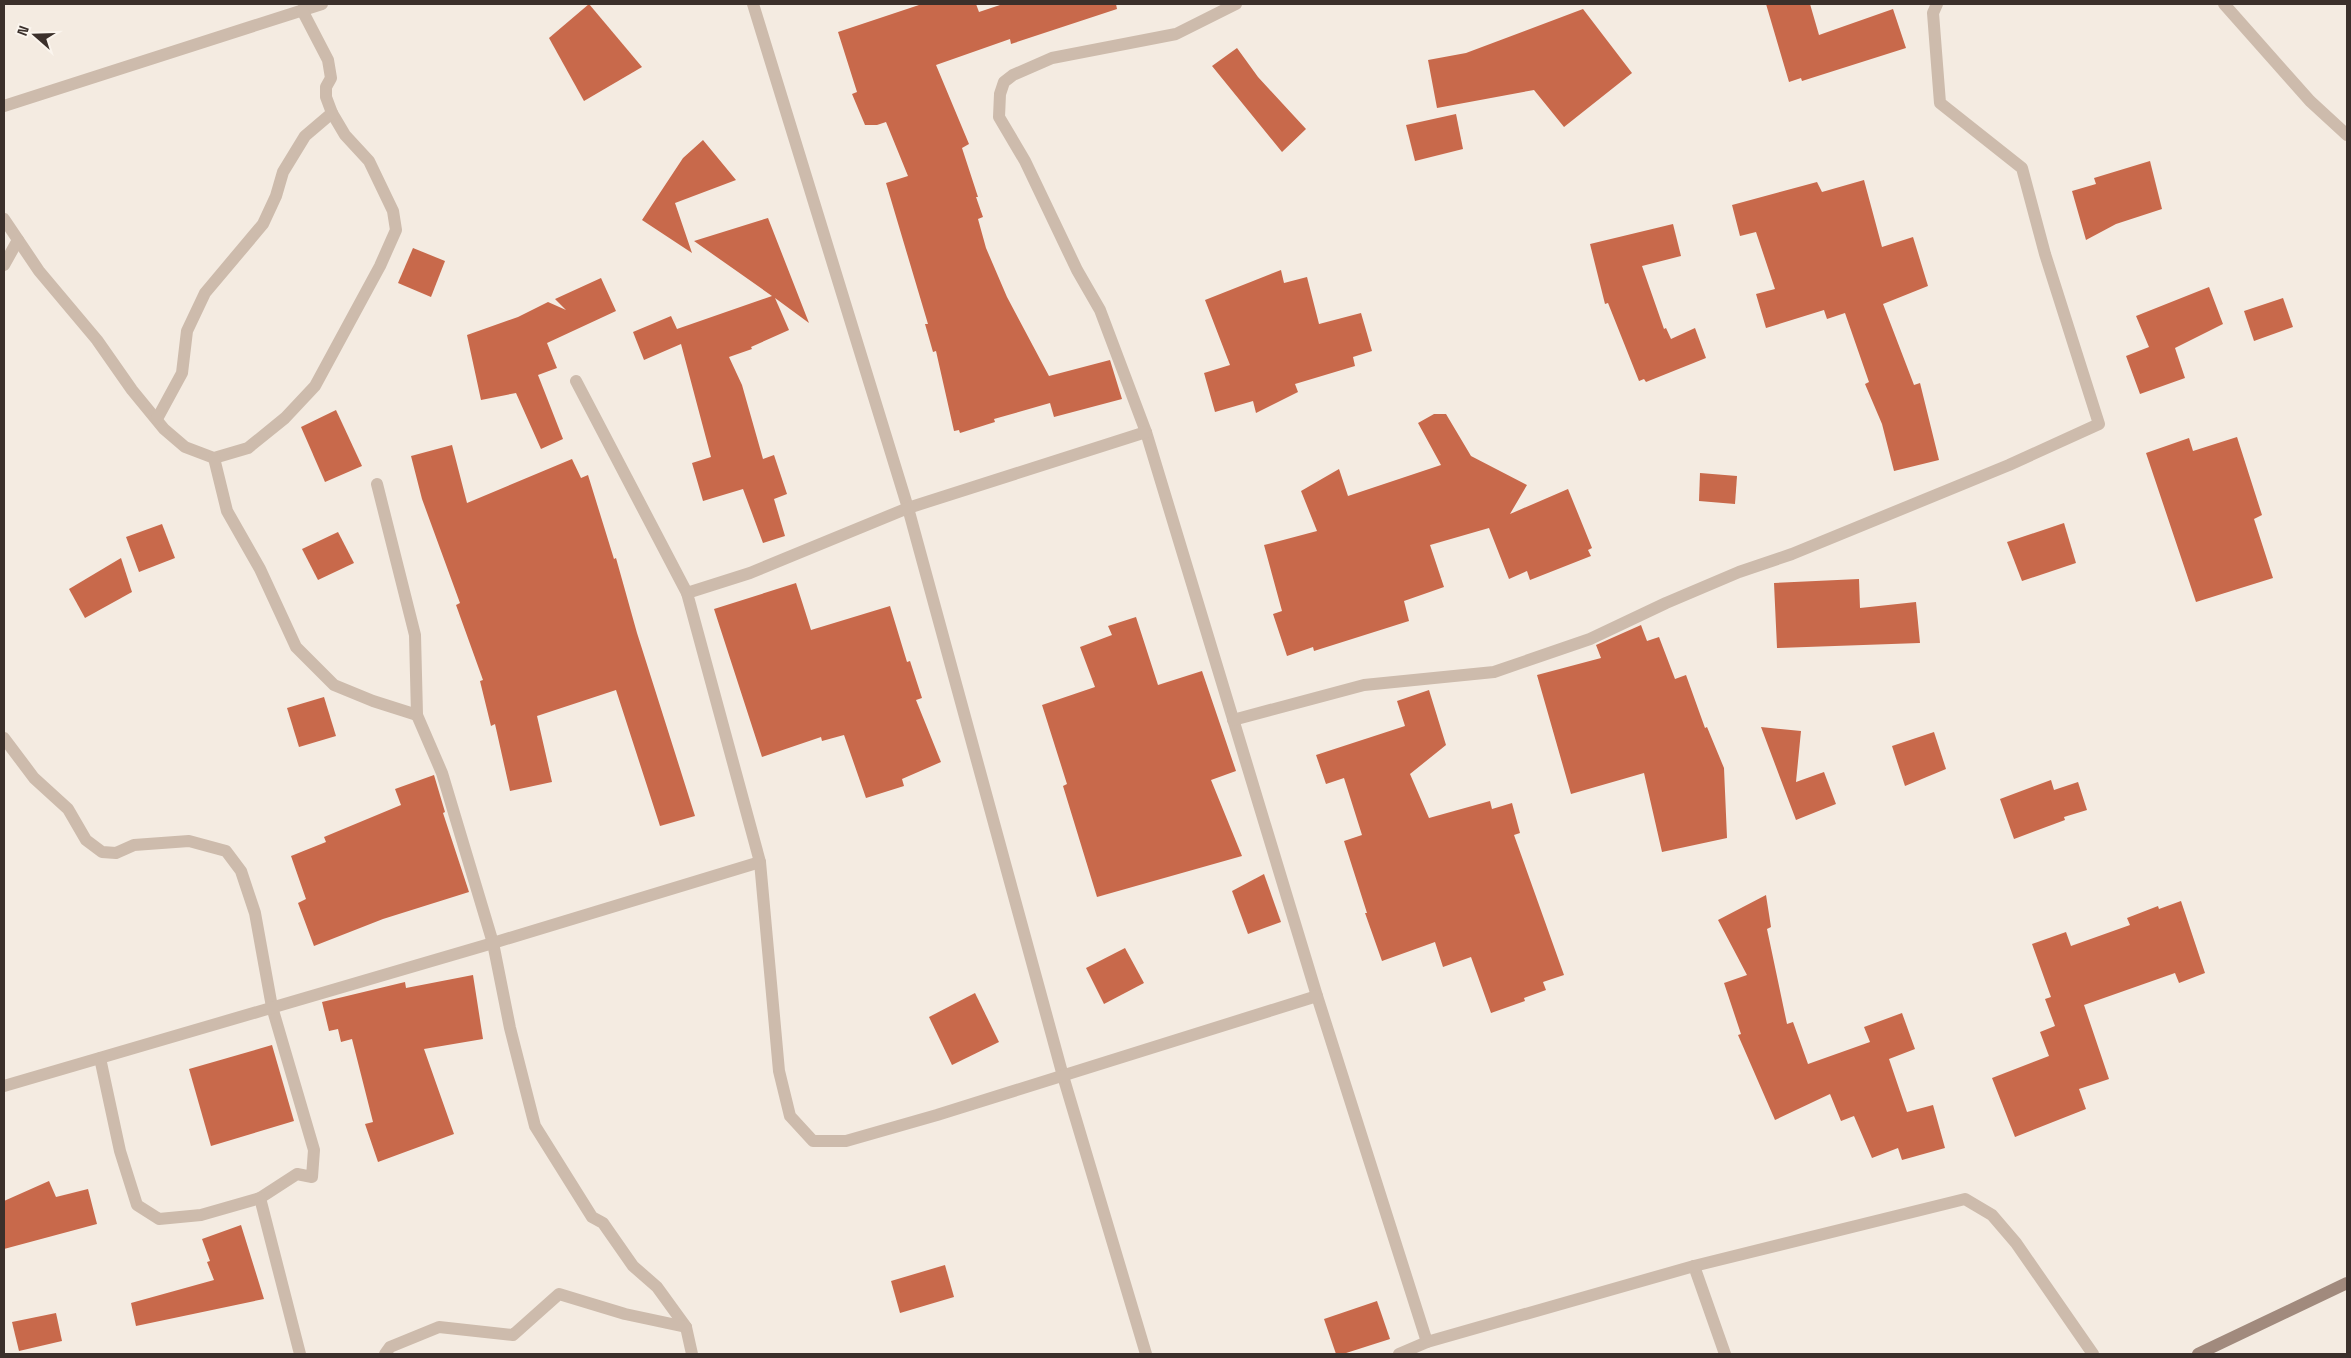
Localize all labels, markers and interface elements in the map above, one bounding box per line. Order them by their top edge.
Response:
north arrow [10,10,60,60]
text: N [13,23,33,38]

